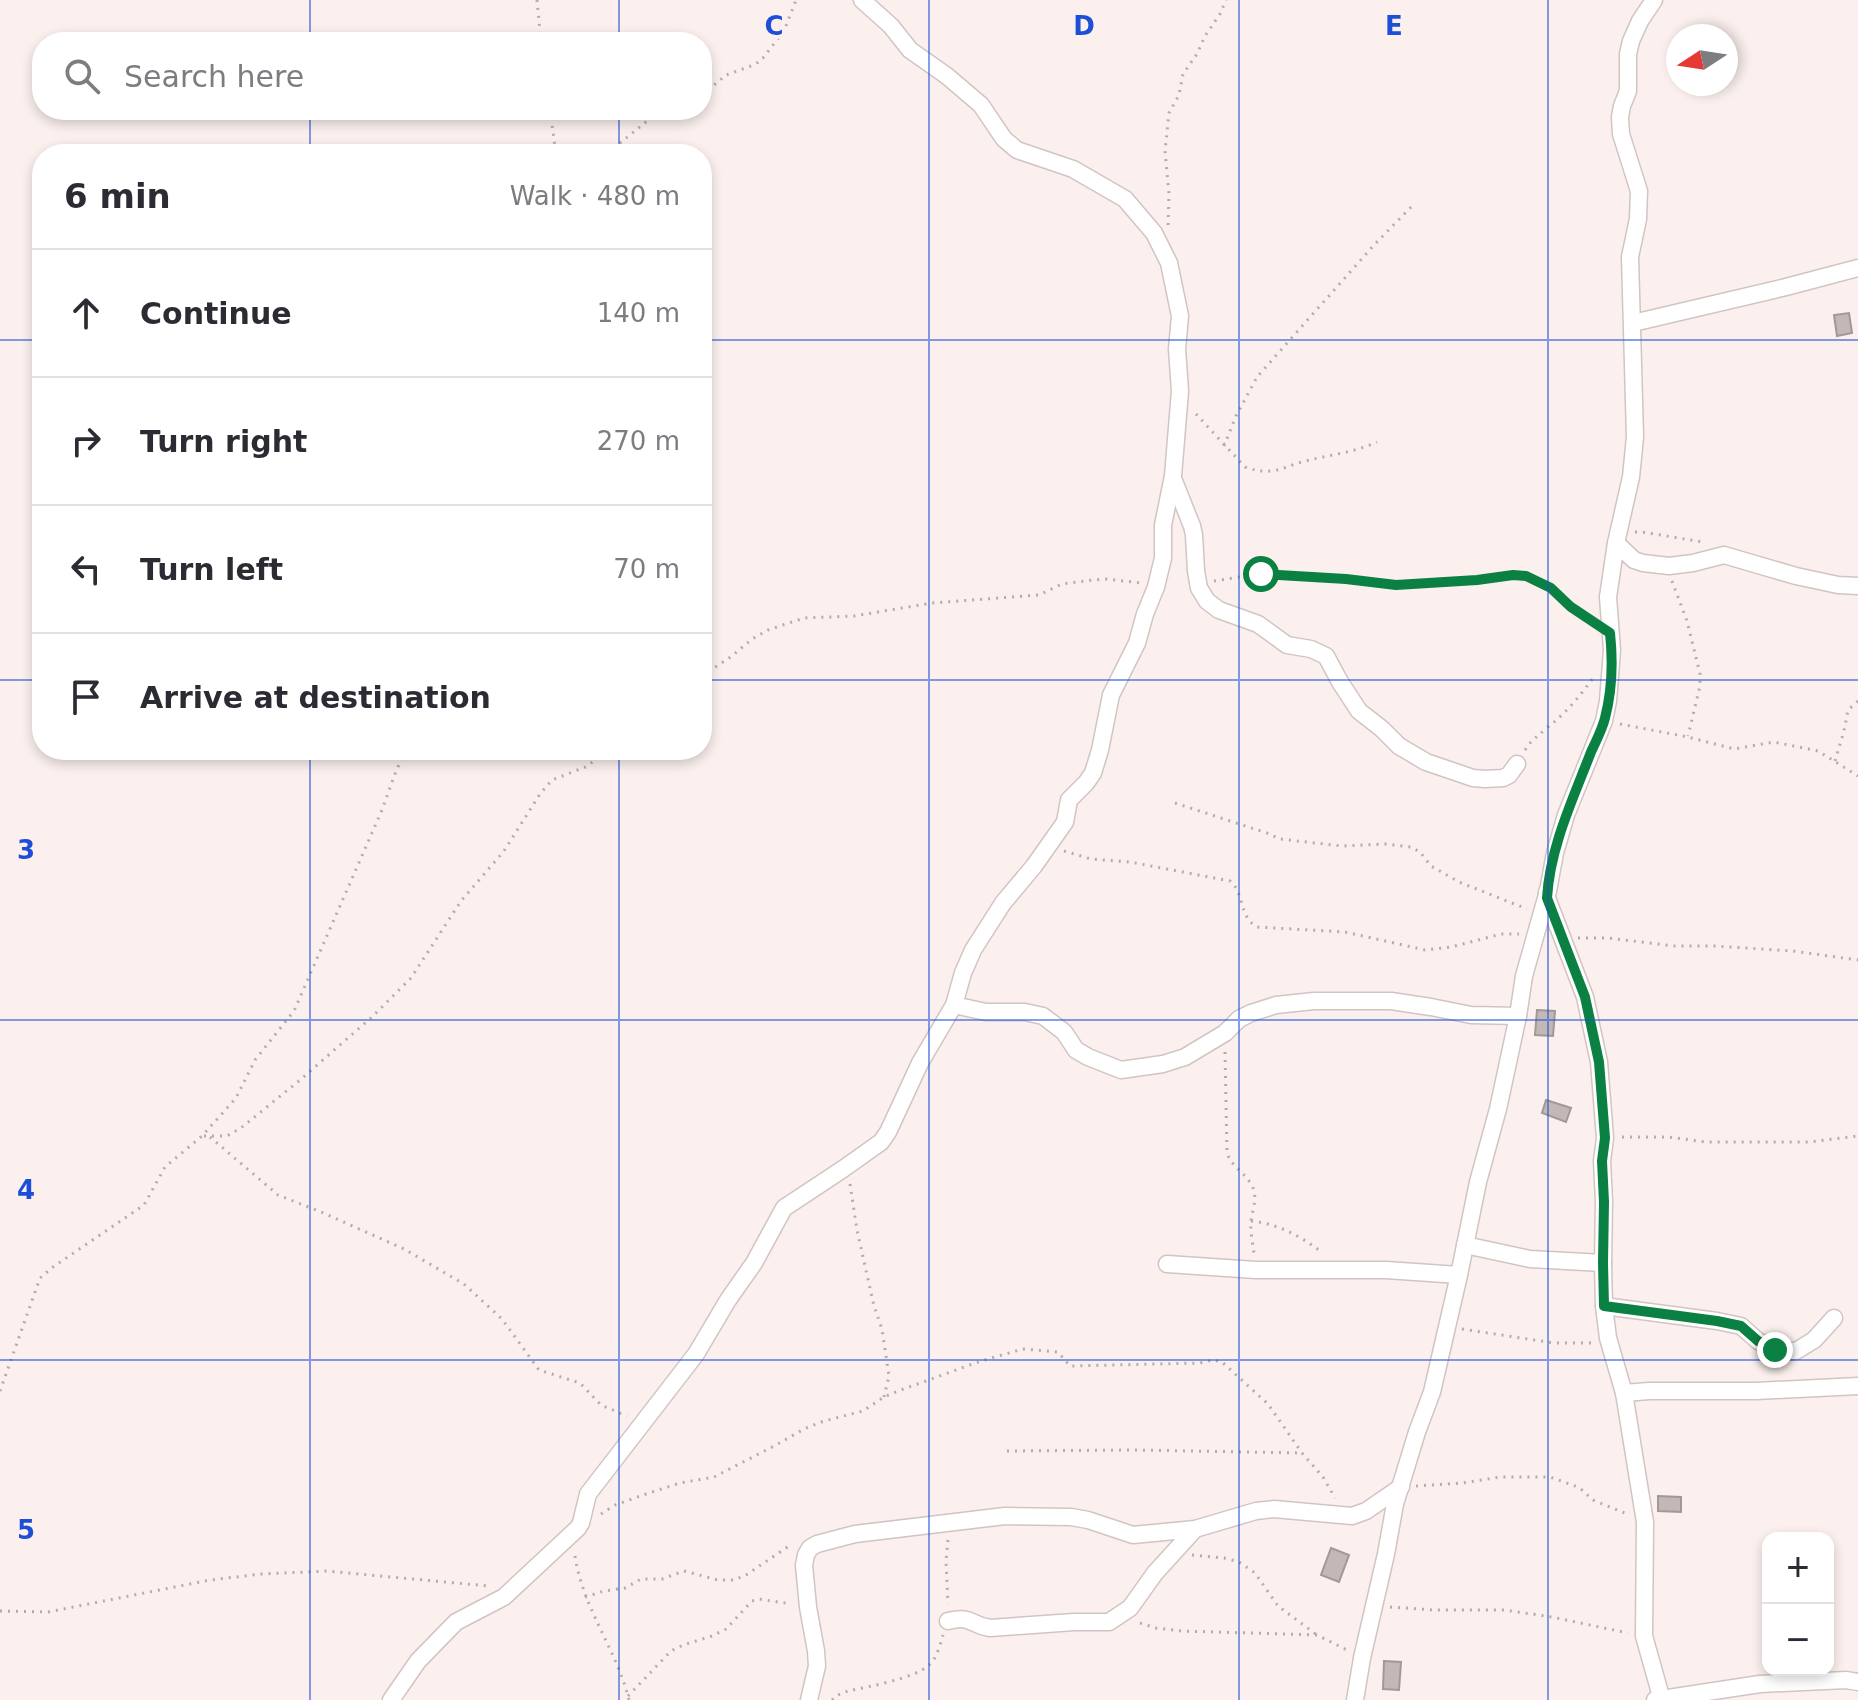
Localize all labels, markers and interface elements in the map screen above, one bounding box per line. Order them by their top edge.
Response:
text: C [764,11,784,41]
text: D [1073,11,1095,41]
text: E [1385,11,1403,41]
north arrow [1666,24,1738,96]
search box [32,32,712,120]
icon: search [60,54,104,98]
text: Search here [124,59,304,94]
text: 6 min [64,176,171,216]
text: Walk · 480 m [510,181,680,211]
icon: ahead [64,291,108,335]
text: Continue [140,296,292,331]
text: 140 m [597,298,680,328]
icon: right [64,419,108,463]
text: Turn right [140,424,307,459]
text: 270 m [597,426,680,456]
icon: left [64,547,108,591]
text: Turn left [140,552,283,587]
text: 70 m [613,554,680,584]
route start [1243,556,1279,592]
icon: arrive [64,675,108,719]
text: Arrive at destination [140,680,491,715]
text: 3 [17,835,35,865]
text: 4 [17,1175,35,1205]
route end [1757,1332,1793,1368]
text: 5 [17,1515,35,1545]
map controls [1762,1532,1834,1676]
button: + [1762,1532,1834,1604]
button: − [1762,1604,1834,1676]

